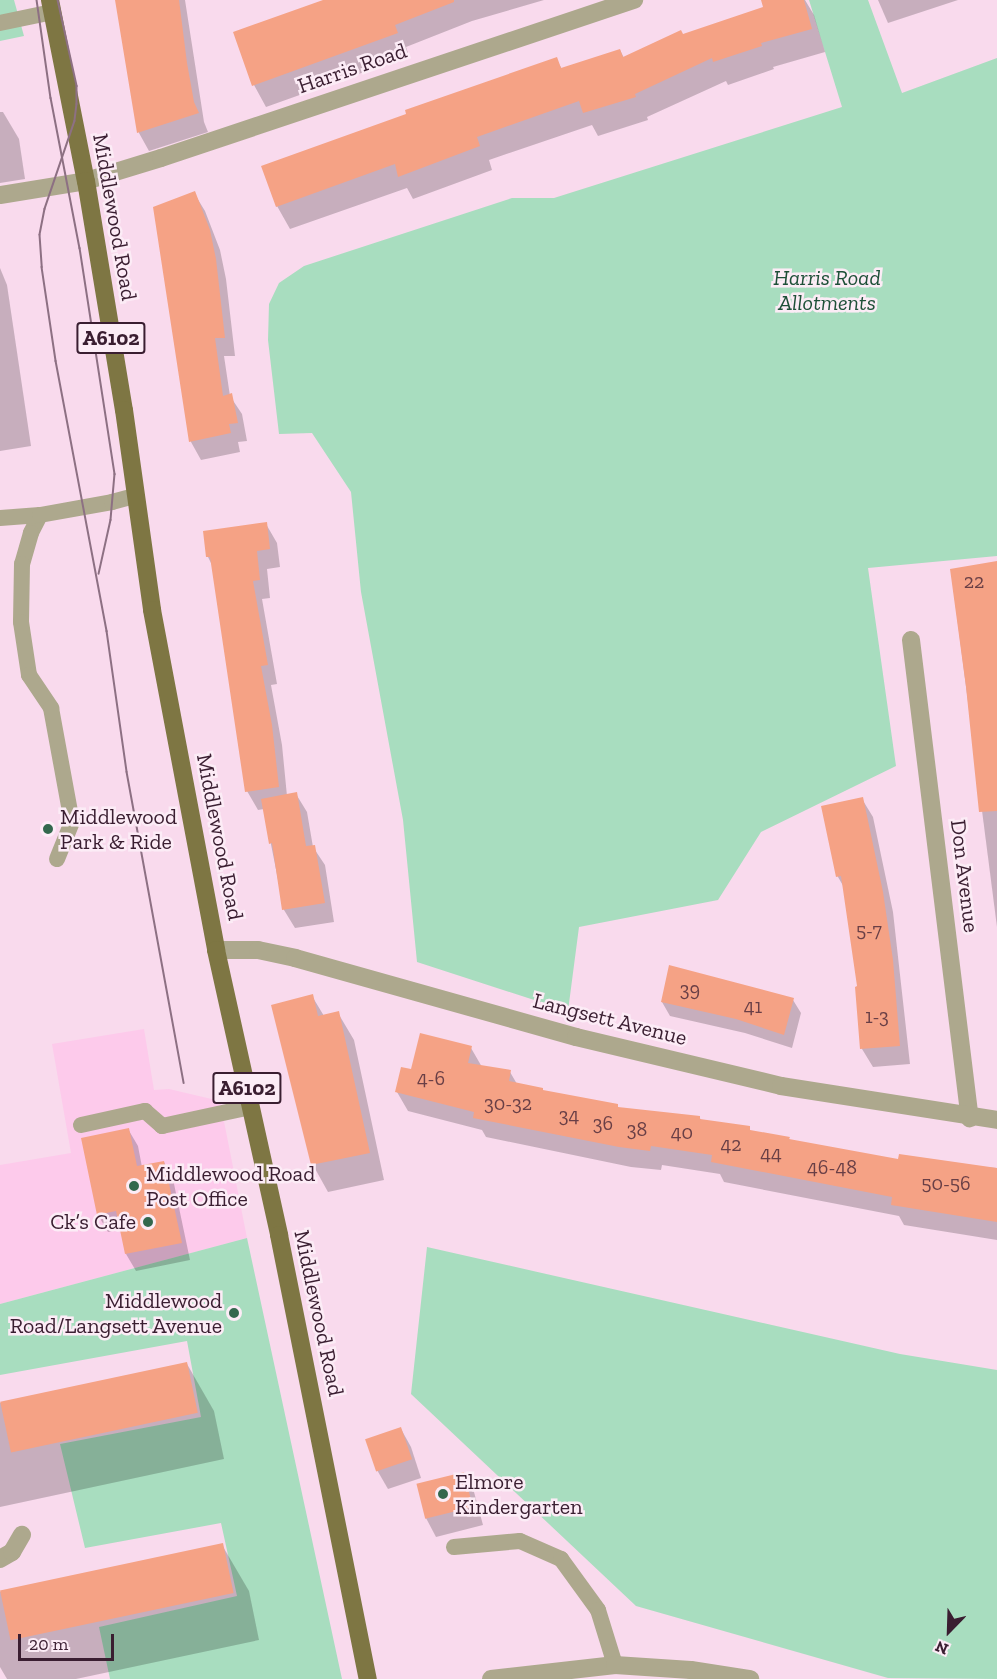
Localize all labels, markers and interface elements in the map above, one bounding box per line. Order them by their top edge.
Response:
street label: Harris Road [294,37,410,99]
street label: Middlewood Road [87,131,143,303]
park label: Harris Road Allotments [773,264,881,316]
road number: A6102 [75,320,147,356]
house number: 22 [964,569,984,593]
street label: Middlewood Road [191,751,249,923]
place label: Middlewood Park & Ride [60,803,177,854]
street label: Don Avenue [945,818,985,934]
marker: Middlewood Park & Ride [41,822,55,836]
house number: 5-7 [856,918,882,942]
house number: 39 [680,977,700,1001]
street label: Langsett Avenue [530,987,690,1051]
house number: 41 [744,994,762,1018]
house number: 1-3 [865,1004,889,1028]
house number: 4-6 [417,1066,445,1090]
road number: A6102 [211,1070,283,1106]
house number: 30-32 [484,1091,532,1115]
house number: 34 [559,1103,579,1127]
house number: 36 [593,1111,613,1135]
house number: 38 [627,1117,647,1141]
house number: 40 [671,1120,693,1144]
house number: 42 [720,1132,742,1156]
house number: 44 [760,1141,782,1165]
house number: 46-48 [807,1155,857,1179]
place label: Middlewood Road Post Office [146,1160,315,1212]
house number: 50-56 [921,1171,971,1195]
marker: Middlewood Road Post Office [127,1179,141,1193]
place label: Ck’s Cafe [50,1209,136,1235]
marker: Ck’s Cafe [141,1215,155,1229]
street label: Middlewood Road [288,1227,350,1399]
place label: Middlewood Road/Langsett Avenue [9,1287,222,1338]
marker: Middlewood Road/Langsett Avenue [227,1306,241,1320]
place label: Elmore Kindergarten [455,1468,583,1520]
marker: Elmore Kindergarten [436,1487,450,1501]
north arrow [919,1601,979,1661]
scale bar [21,1622,117,1660]
text: 20 m [29,1633,68,1655]
text: N [932,1637,951,1659]

